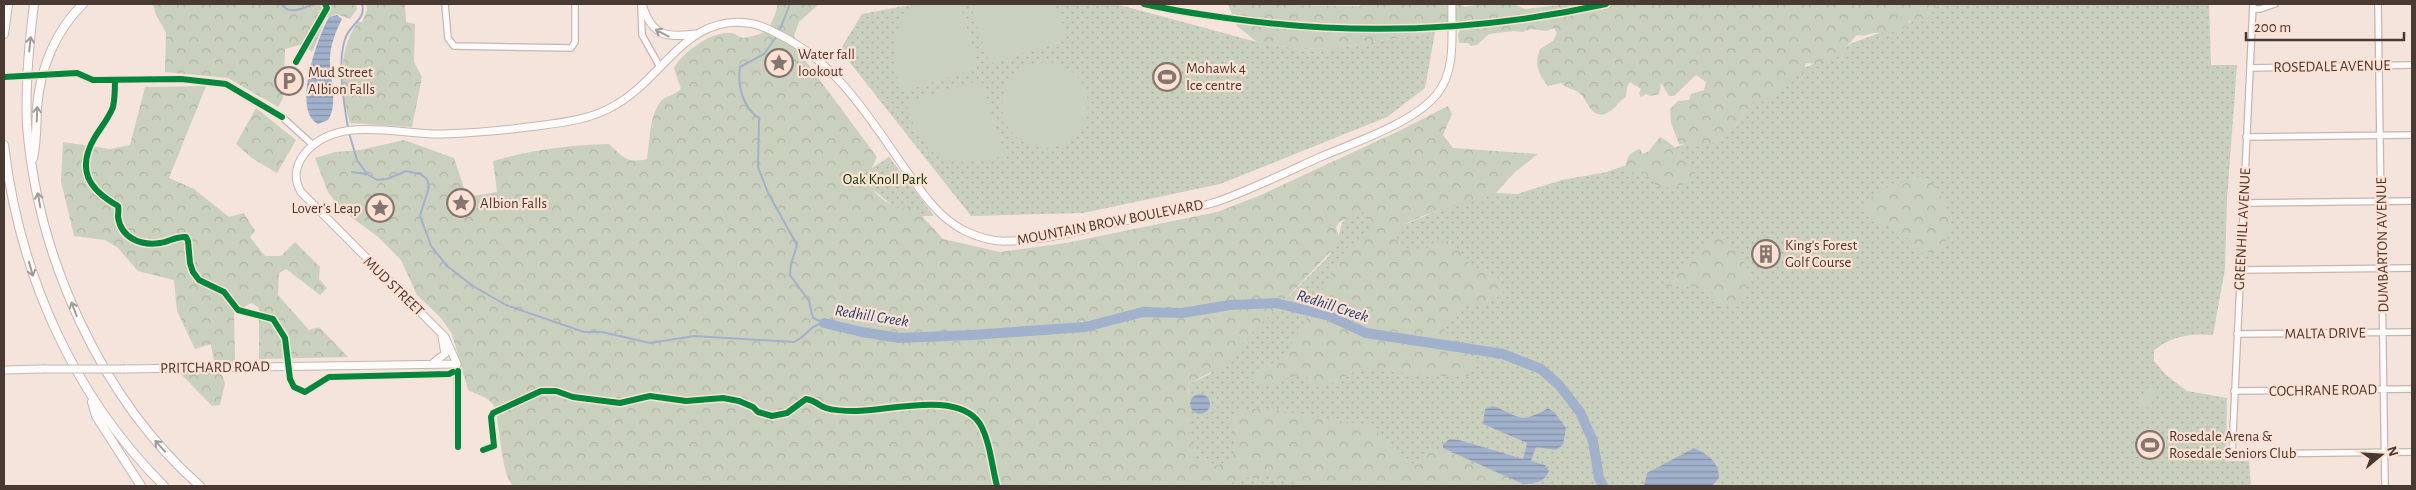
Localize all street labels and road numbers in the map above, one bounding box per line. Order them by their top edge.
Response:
street label: ROSEDALE AVENUE [2273,58,2391,75]
street label: GREENHILL AVENUE [2232,168,2253,290]
street label: DUMBARTON AVENUE [2374,177,2391,313]
street label: MOUNTAIN BROW BOULEVARD [1016,197,1205,248]
street label: MUD STREET [360,254,427,319]
street label: MALTA DRIVE [2284,325,2366,342]
street label: PRITCHARD ROAD [160,359,270,376]
street label: COCHRANE ROAD [2269,382,2378,399]

